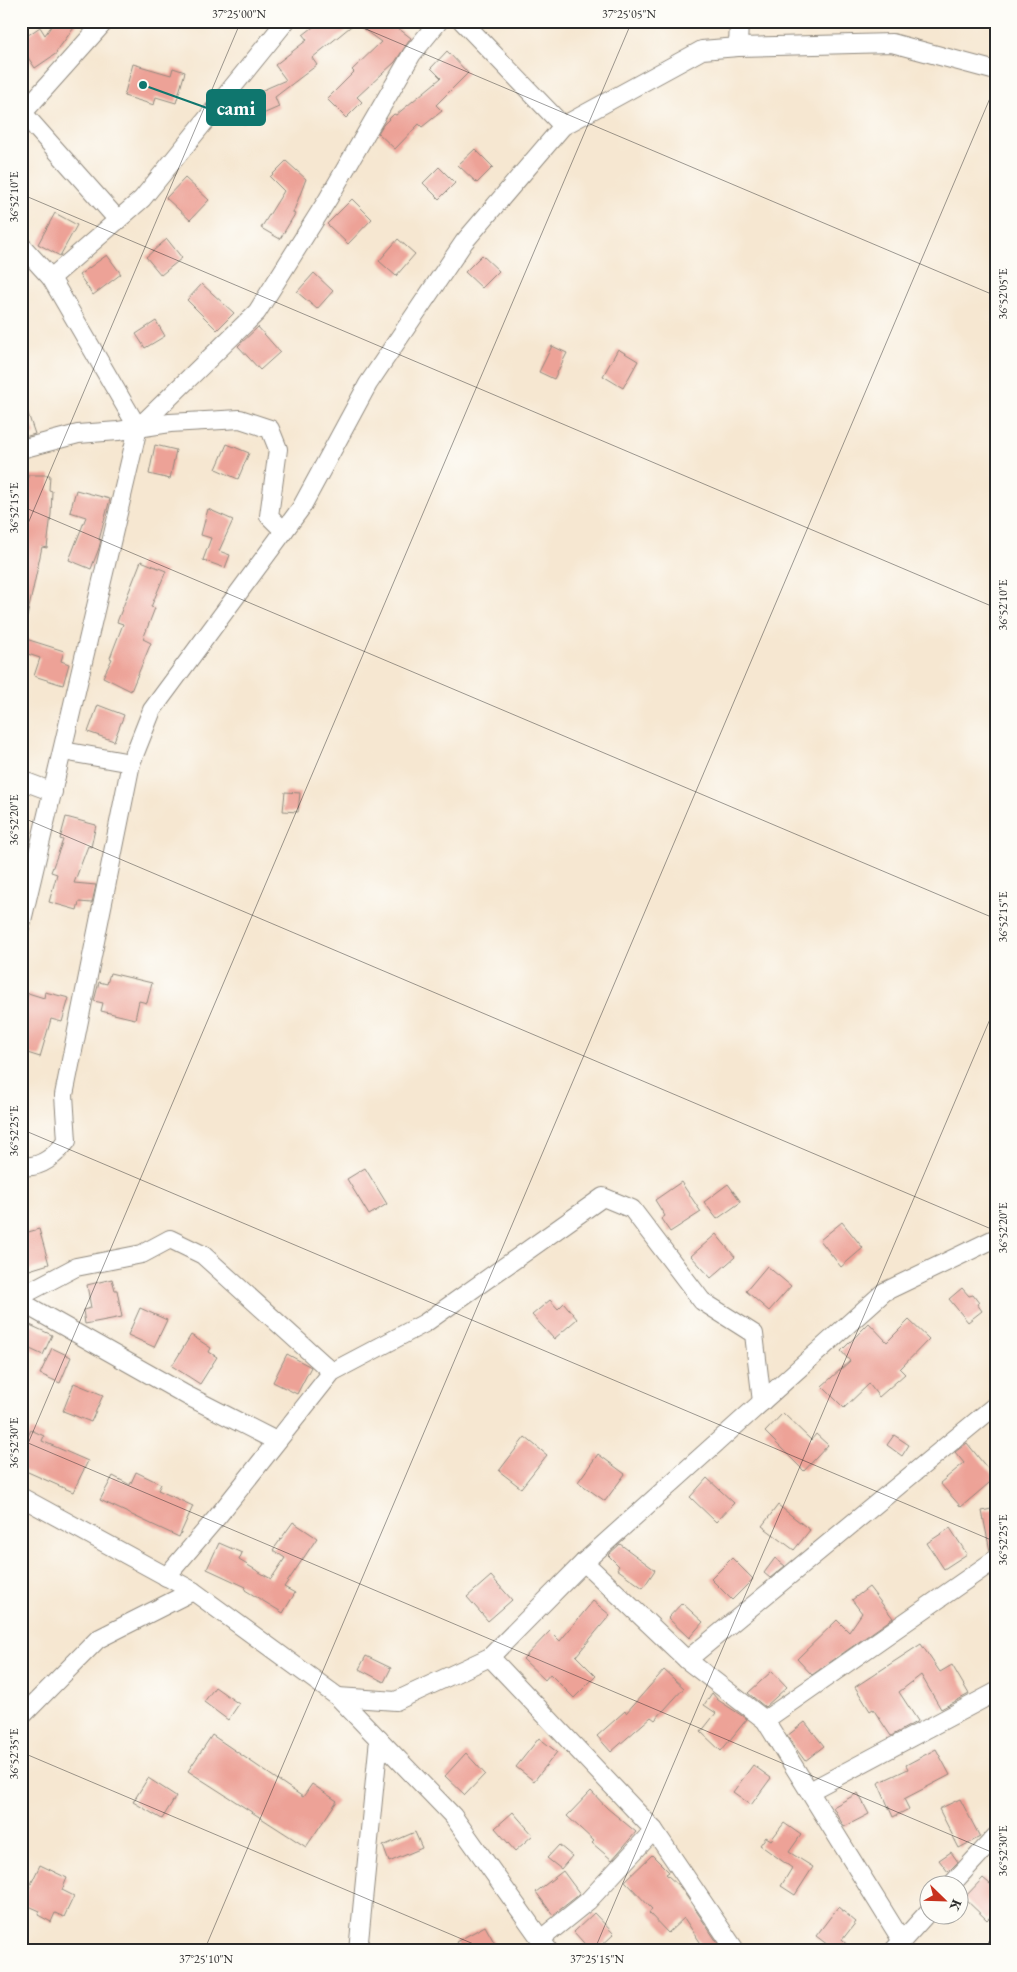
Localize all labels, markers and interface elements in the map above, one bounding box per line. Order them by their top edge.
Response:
text: 37°25'00"N [212,6,266,22]
text: 37°25'05"N [602,6,656,22]
callout: cami [207,90,265,125]
text: cami [217,95,255,121]
text: 36°52'10"E [6,171,22,223]
text: 36°52'05"E [995,268,1011,320]
text: 36°52'15"E [6,482,22,534]
text: 36°52'10"E [995,579,1011,631]
text: 36°52'20"E [6,794,22,846]
text: 36°52'15"E [995,891,1011,943]
text: 36°52'25"E [6,1105,22,1157]
text: 36°52'20"E [995,1202,1011,1254]
text: 36°52'30"E [6,1417,22,1469]
text: 36°52'25"E [995,1514,1011,1566]
text: 36°52'35"E [6,1728,22,1780]
text: 36°52'30"E [995,1825,1011,1877]
north arrow [920,1874,970,1924]
text: K [945,1897,966,1914]
text: 37°25'10"N [179,1951,233,1967]
text: 37°25'15"N [570,1951,624,1967]

